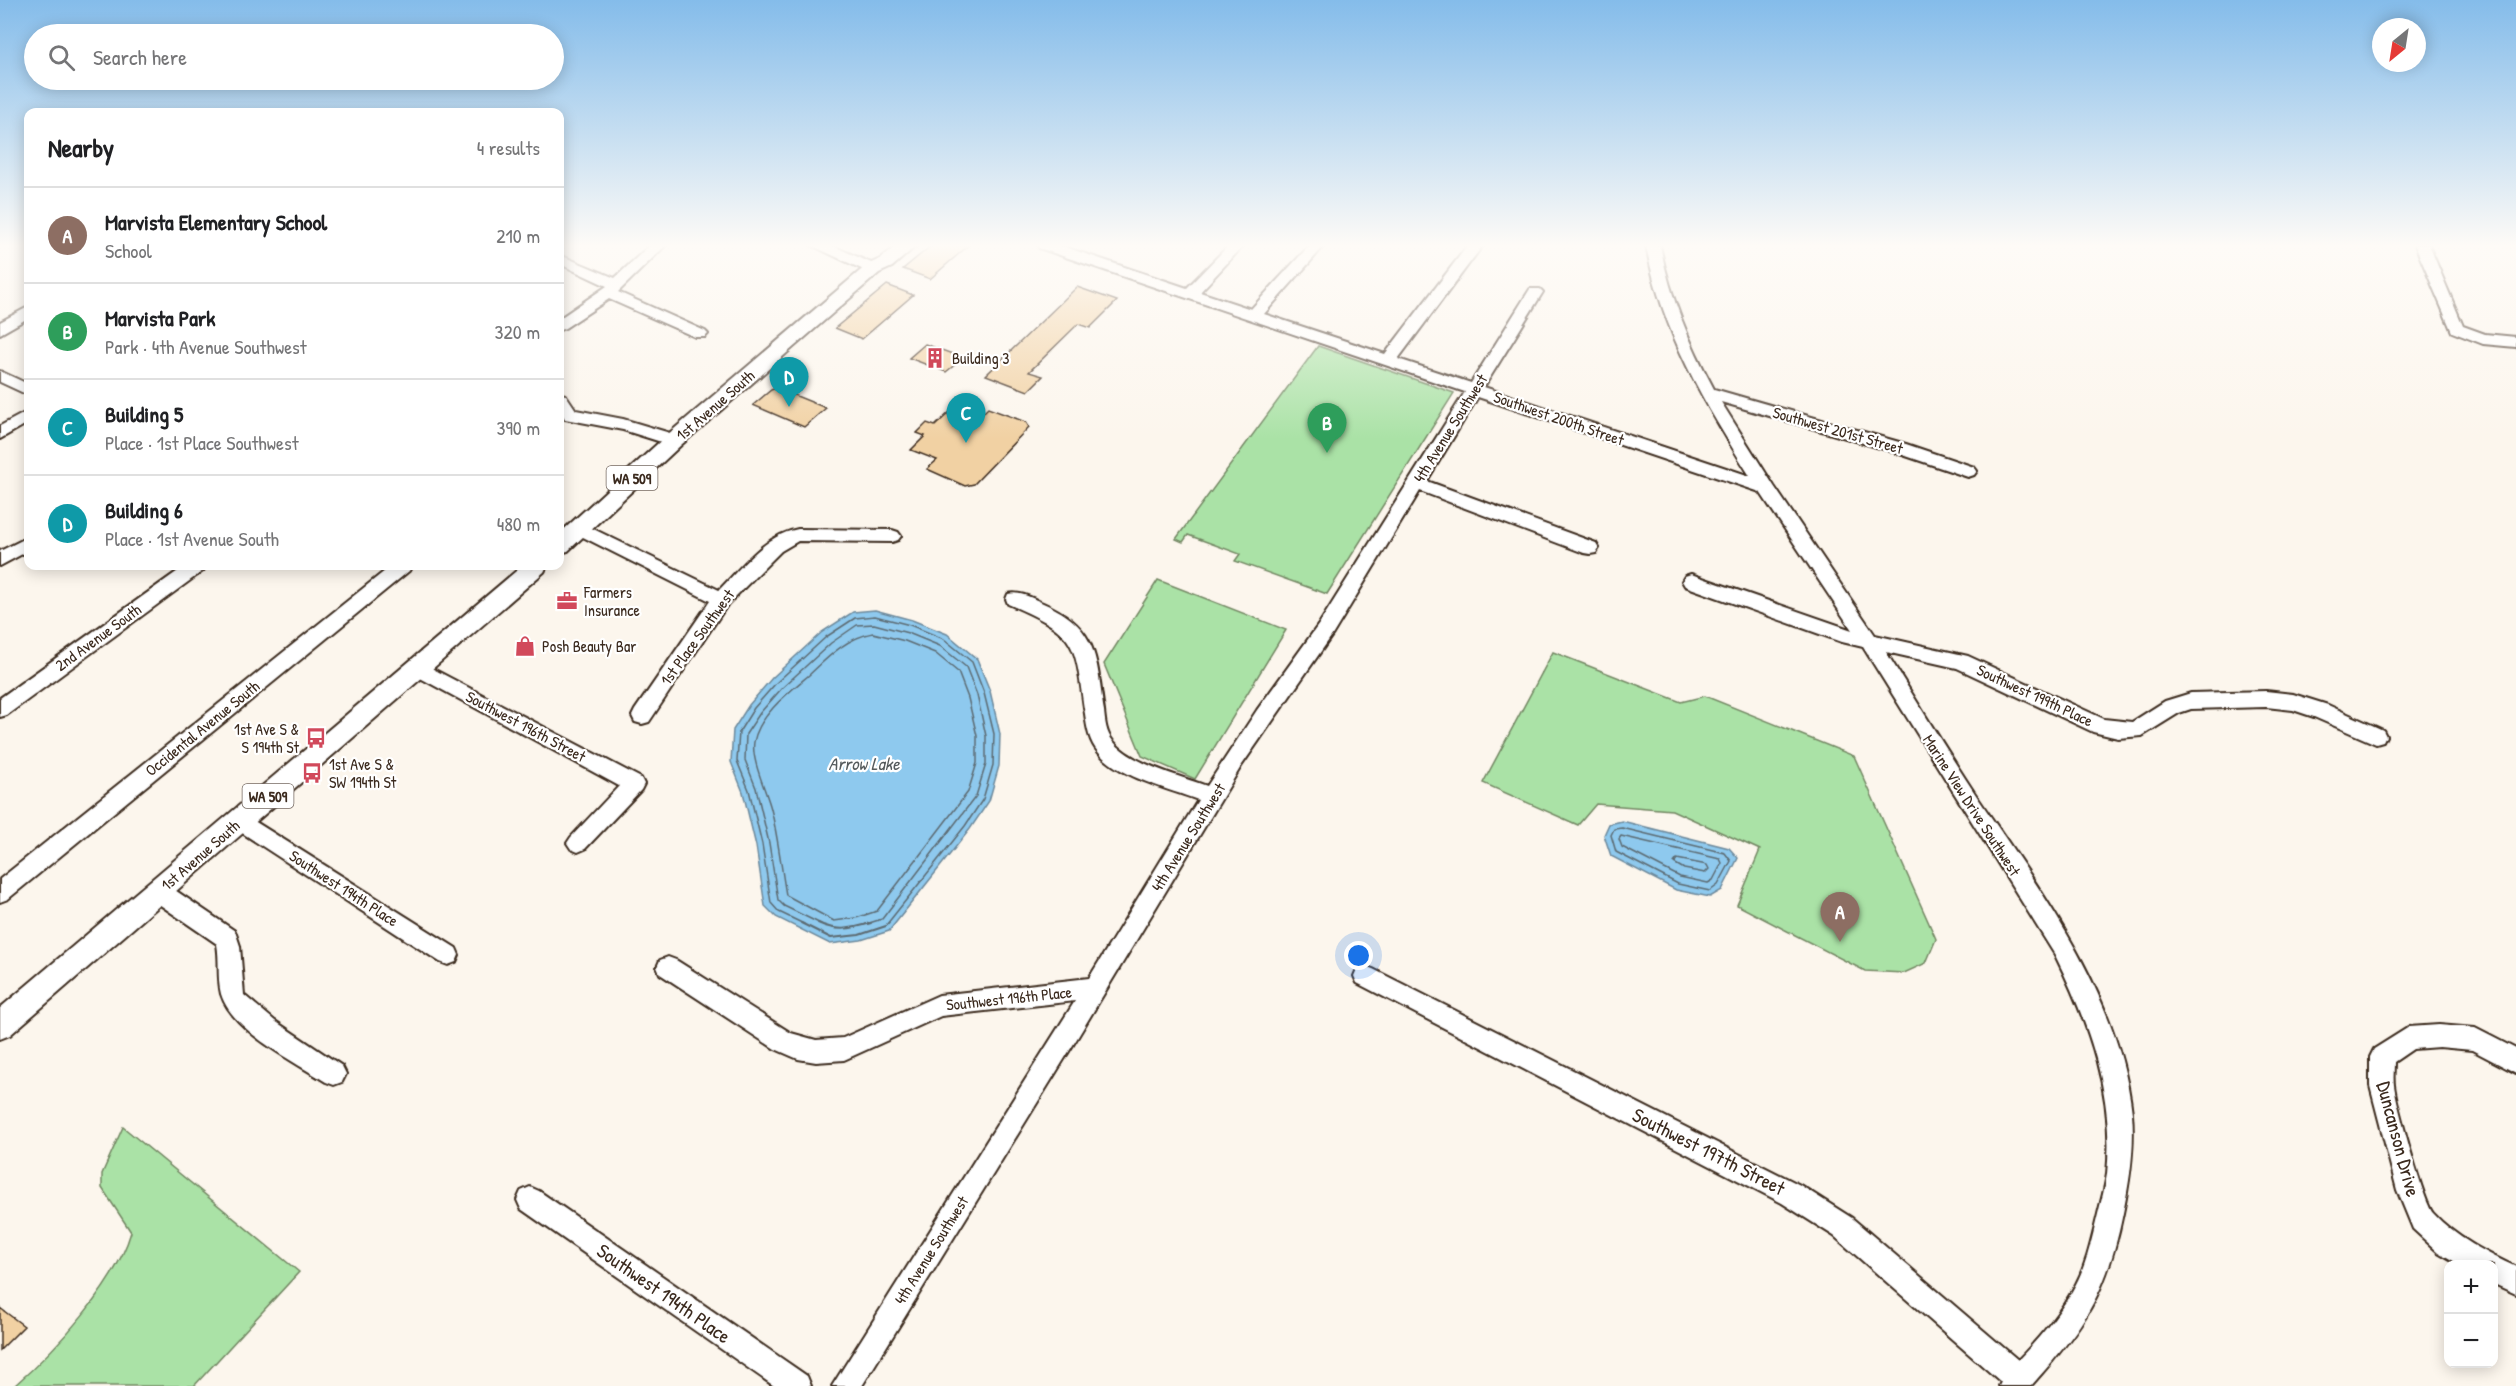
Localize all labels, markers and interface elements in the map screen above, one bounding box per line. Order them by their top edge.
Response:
north arrow [2372,18,2426,72]
search box [24,24,564,90]
icon: search [45,41,78,74]
text: Search here [93,42,187,72]
text: Nearby [48,130,114,165]
text: 4 results [477,134,540,161]
text: Marvista Elementary School [105,207,327,237]
text: A [63,222,72,249]
text: 210 m [496,222,540,249]
text: School [105,237,152,264]
text: Marvista Park [105,303,215,333]
text: B [62,318,73,345]
text: 320 m [495,318,540,345]
text: Park · 4th Avenue Southwest [105,333,307,360]
building icon: Building 3 [923,346,947,370]
place label: Building 3 [952,347,1009,369]
pin: D [770,358,808,407]
street label: 1st Avenue South [671,364,759,445]
street label: 4th Avenue Southwest [1408,369,1492,486]
street label: Southwest 200th Street [1491,385,1628,451]
pin: C [946,394,986,443]
text: Building 5 [105,399,183,429]
street label: Southwest 201st Street [1770,401,1906,459]
pin: B [1308,404,1346,453]
text: C [62,414,73,441]
text: 390 m [497,414,540,441]
text: Place · 1st Place Southwest [105,429,299,456]
road number: WA 509 [606,466,658,490]
text: Building 6 [105,495,183,525]
text: D [63,510,72,537]
text: 480 m [497,510,540,537]
text: Place · 1st Avenue South [105,525,279,552]
place label: Farmers Insurance [583,581,640,621]
street label: 1st Place Southwest [655,584,740,689]
office icon: Farmers Insurance [555,589,579,613]
street label: 2nd Avenue South [51,598,146,676]
shop icon: Posh Beauty Bar [513,634,537,658]
place label: Posh Beauty Bar [542,635,636,657]
street label: Southwest 199th Place [1973,658,2097,732]
street label: Occidental Avenue South [140,675,264,781]
street label: Southwest 196th Street [462,685,590,767]
place label: 1st Ave S & S 194th St [234,718,299,758]
bus stop icon: 1st Ave S & S 194th St [304,726,328,750]
street label: Marine View Drive Southwest [1918,730,2026,880]
water label: Arrow Lake [829,751,900,776]
place label: 1st Ave S & SW 194th St [329,753,397,793]
bus stop icon: 1st Ave S & SW 194th St [300,761,324,785]
street label: 4th Avenue Southwest [1146,778,1230,895]
road number: WA 509 [242,784,294,808]
street label: 1st Avenue South [156,814,244,895]
street label: Southwest 194th Place [285,844,403,932]
pin: A [1820,892,1860,942]
your location [1344,941,1373,970]
street label: Southwest 196th Place [945,980,1074,1016]
street label: Duncanson Drive [2371,1078,2427,1200]
street label: Southwest 197th Street [1628,1101,1791,1202]
street label: 4th Avenue Southwest [889,1191,973,1308]
street label: Southwest 194th Place [592,1237,736,1349]
map controls [2444,1260,2498,1368]
button: + [2444,1260,2498,1314]
button: − [2444,1314,2498,1368]

